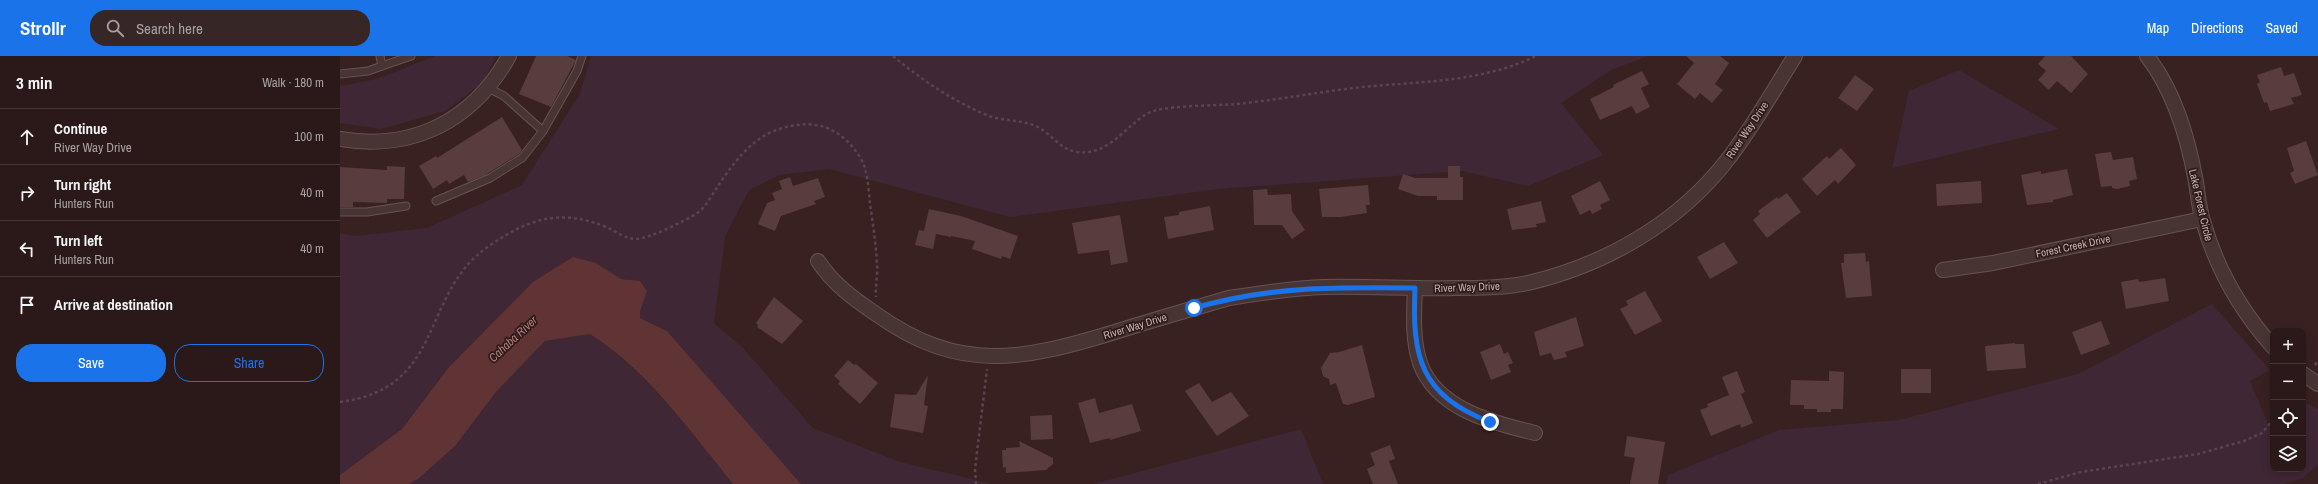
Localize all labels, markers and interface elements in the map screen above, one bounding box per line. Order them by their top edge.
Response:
search box [90,10,370,46]
text: Strollr [20,15,66,41]
icon: search [104,17,126,39]
text: Search here [136,18,203,39]
text: Map [2147,19,2169,37]
text: Directions [2191,19,2243,37]
text: Saved [2265,19,2298,37]
text: 3 min [16,71,52,94]
text: Walk · 180 m [262,74,324,91]
street label: River Way Drive [1723,99,1771,161]
text: Continue [54,118,107,139]
icon: ahead [16,126,38,148]
text: 100 m [294,128,324,145]
text: River Way Drive [54,139,132,156]
street label: Lake Forest Circle [2186,168,2216,242]
text: Turn right [54,174,111,195]
icon: right [16,182,38,204]
text: 40 m [300,184,324,201]
text: Hunters Run [54,195,114,212]
text: Turn left [54,230,102,251]
street label: Forest Creek Drive [2034,231,2112,261]
icon: left [16,238,38,260]
text: 40 m [300,240,324,257]
text: Hunters Run [54,251,114,268]
street label: River Way Drive [1434,279,1500,295]
icon: arrive [16,294,38,316]
text: Arrive at destination [54,294,173,315]
route start [1185,299,1203,317]
street label: River Way Drive [1101,310,1169,342]
water label: Cahaba River [485,312,541,366]
map controls [2270,328,2306,472]
button: + [2270,328,2306,364]
button: Save [16,344,166,382]
button: Share [174,344,324,382]
button: − [2270,364,2306,400]
button: locate [2270,400,2306,436]
route end [1481,413,1499,431]
button: layers [2270,436,2306,472]

